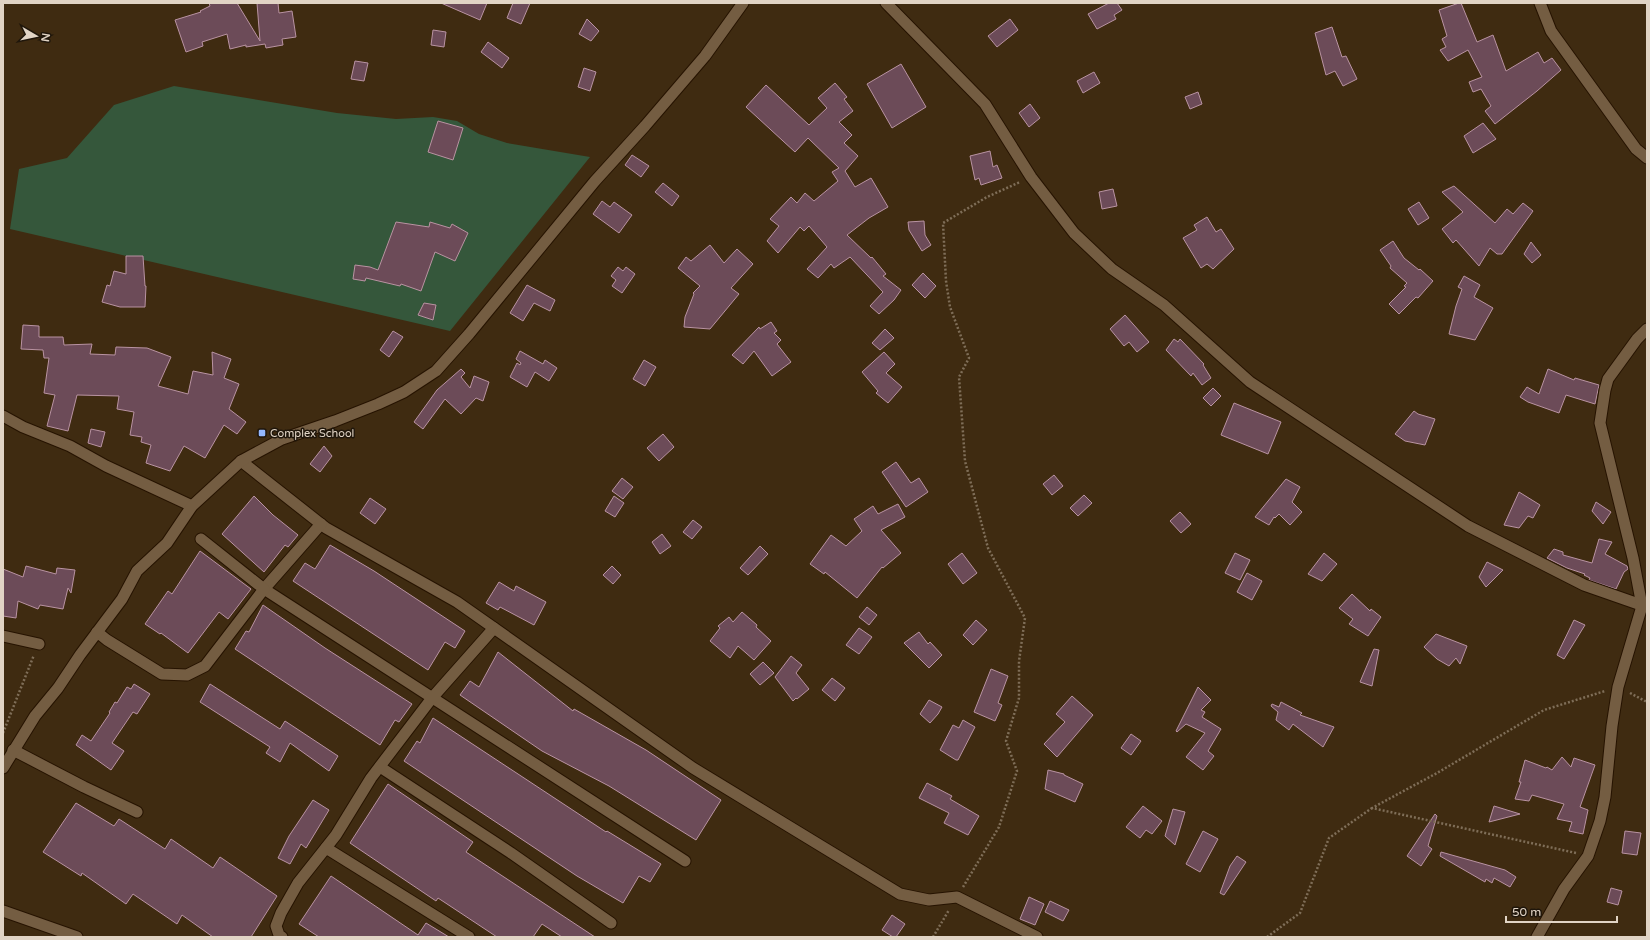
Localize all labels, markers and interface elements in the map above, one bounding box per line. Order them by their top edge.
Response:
north arrow [16,16,56,56]
text: N [38,32,52,43]
place label: Complex School [270,427,354,440]
marker: Complex School [257,428,267,438]
scale bar [1506,898,1617,924]
text: 50 m [1512,905,1541,919]

